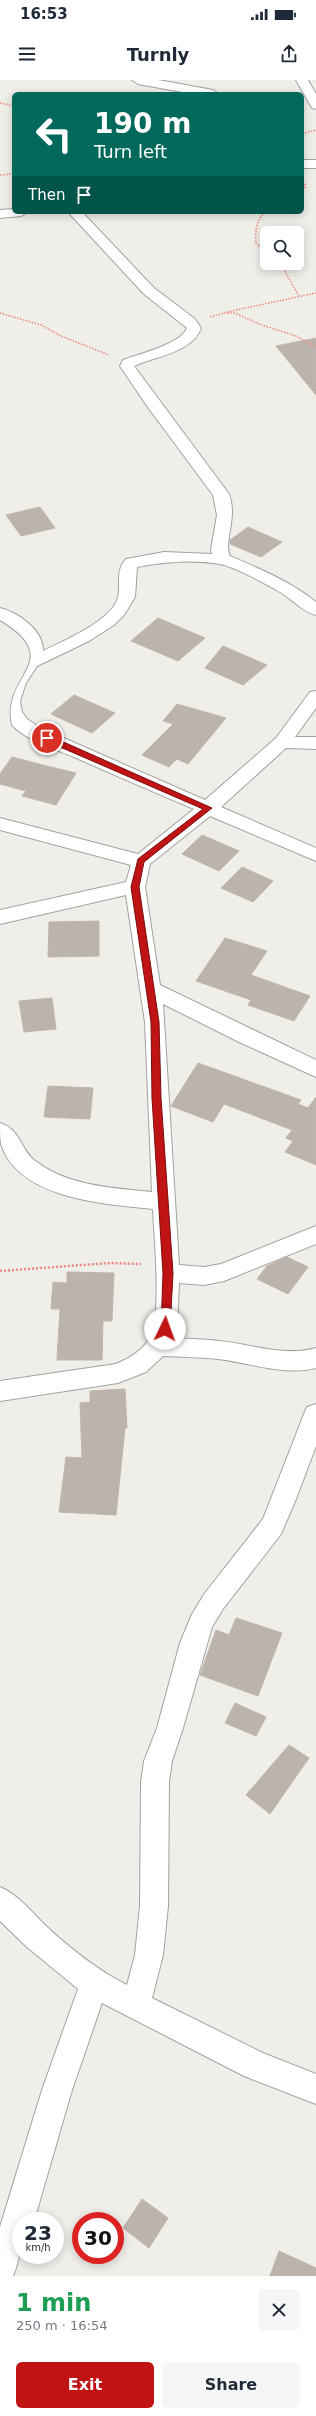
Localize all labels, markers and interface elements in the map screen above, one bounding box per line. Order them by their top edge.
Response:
text: 16:53 [20,5,68,23]
icon: menu [16,43,38,65]
icon: share [278,43,300,65]
text: Turnly [127,44,189,65]
text: 190 m [94,107,191,140]
icon: left [28,108,80,160]
text: Turn left [94,141,167,162]
icon: arrive [73,184,95,206]
text: Then [28,186,65,204]
map controls [260,226,304,270]
button: search [260,226,304,270]
pin [30,721,64,755]
icon: arrive [36,727,58,749]
position arrow [144,1308,186,1350]
speed limit sign: 30 [72,2212,124,2264]
text: 23 [24,2221,52,2245]
text: km/h [25,2242,51,2253]
text: 1 min [16,2289,91,2317]
button: close [258,2289,300,2331]
text: 250 m · 16:54 [16,2318,107,2333]
button: Exit [16,2362,154,2408]
button: Share [162,2362,300,2408]

